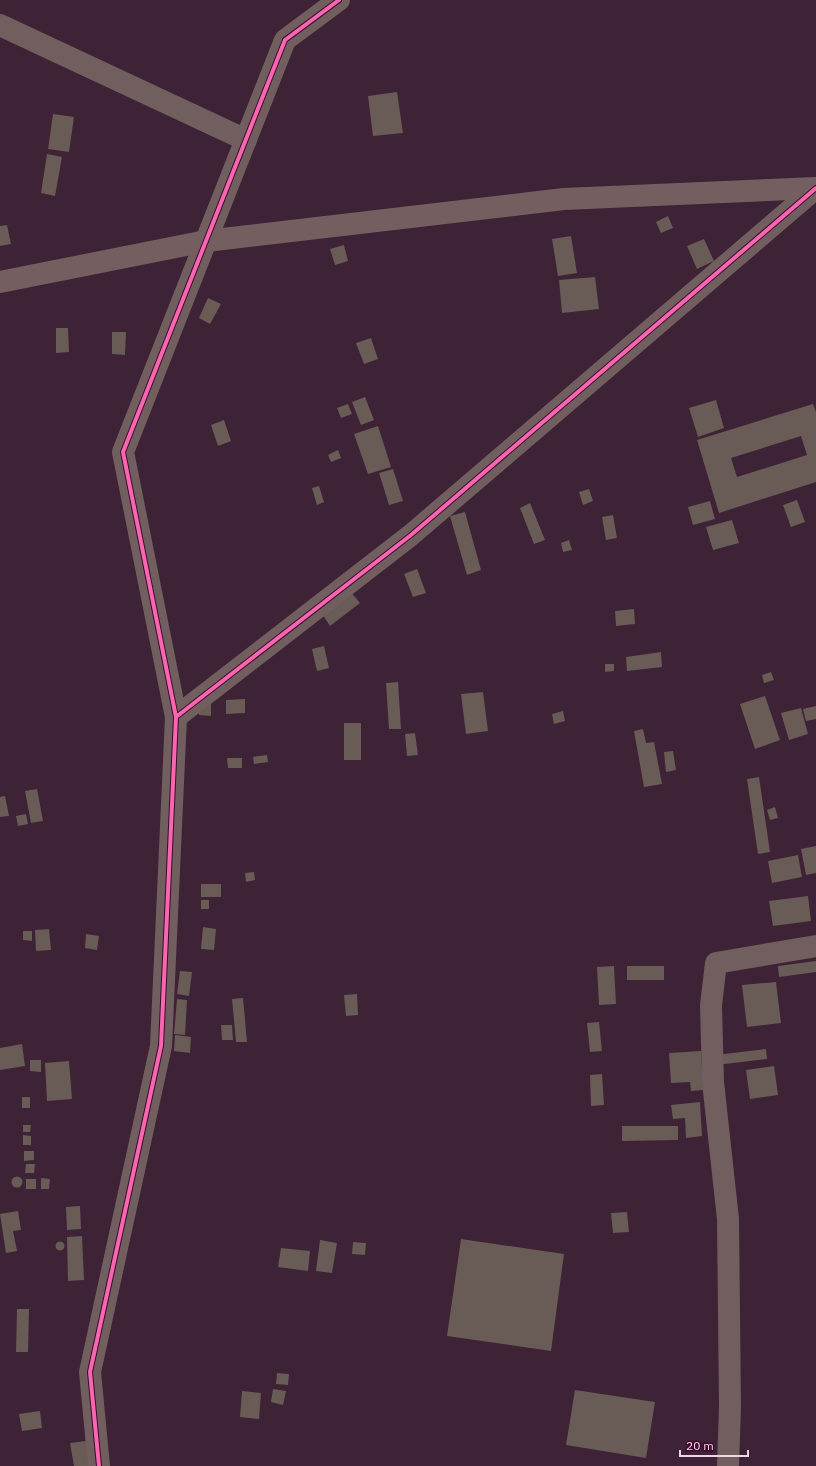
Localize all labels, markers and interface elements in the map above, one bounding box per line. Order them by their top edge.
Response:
scale bar [680,1432,748,1458]
text: 20 m [686,1438,714,1453]

